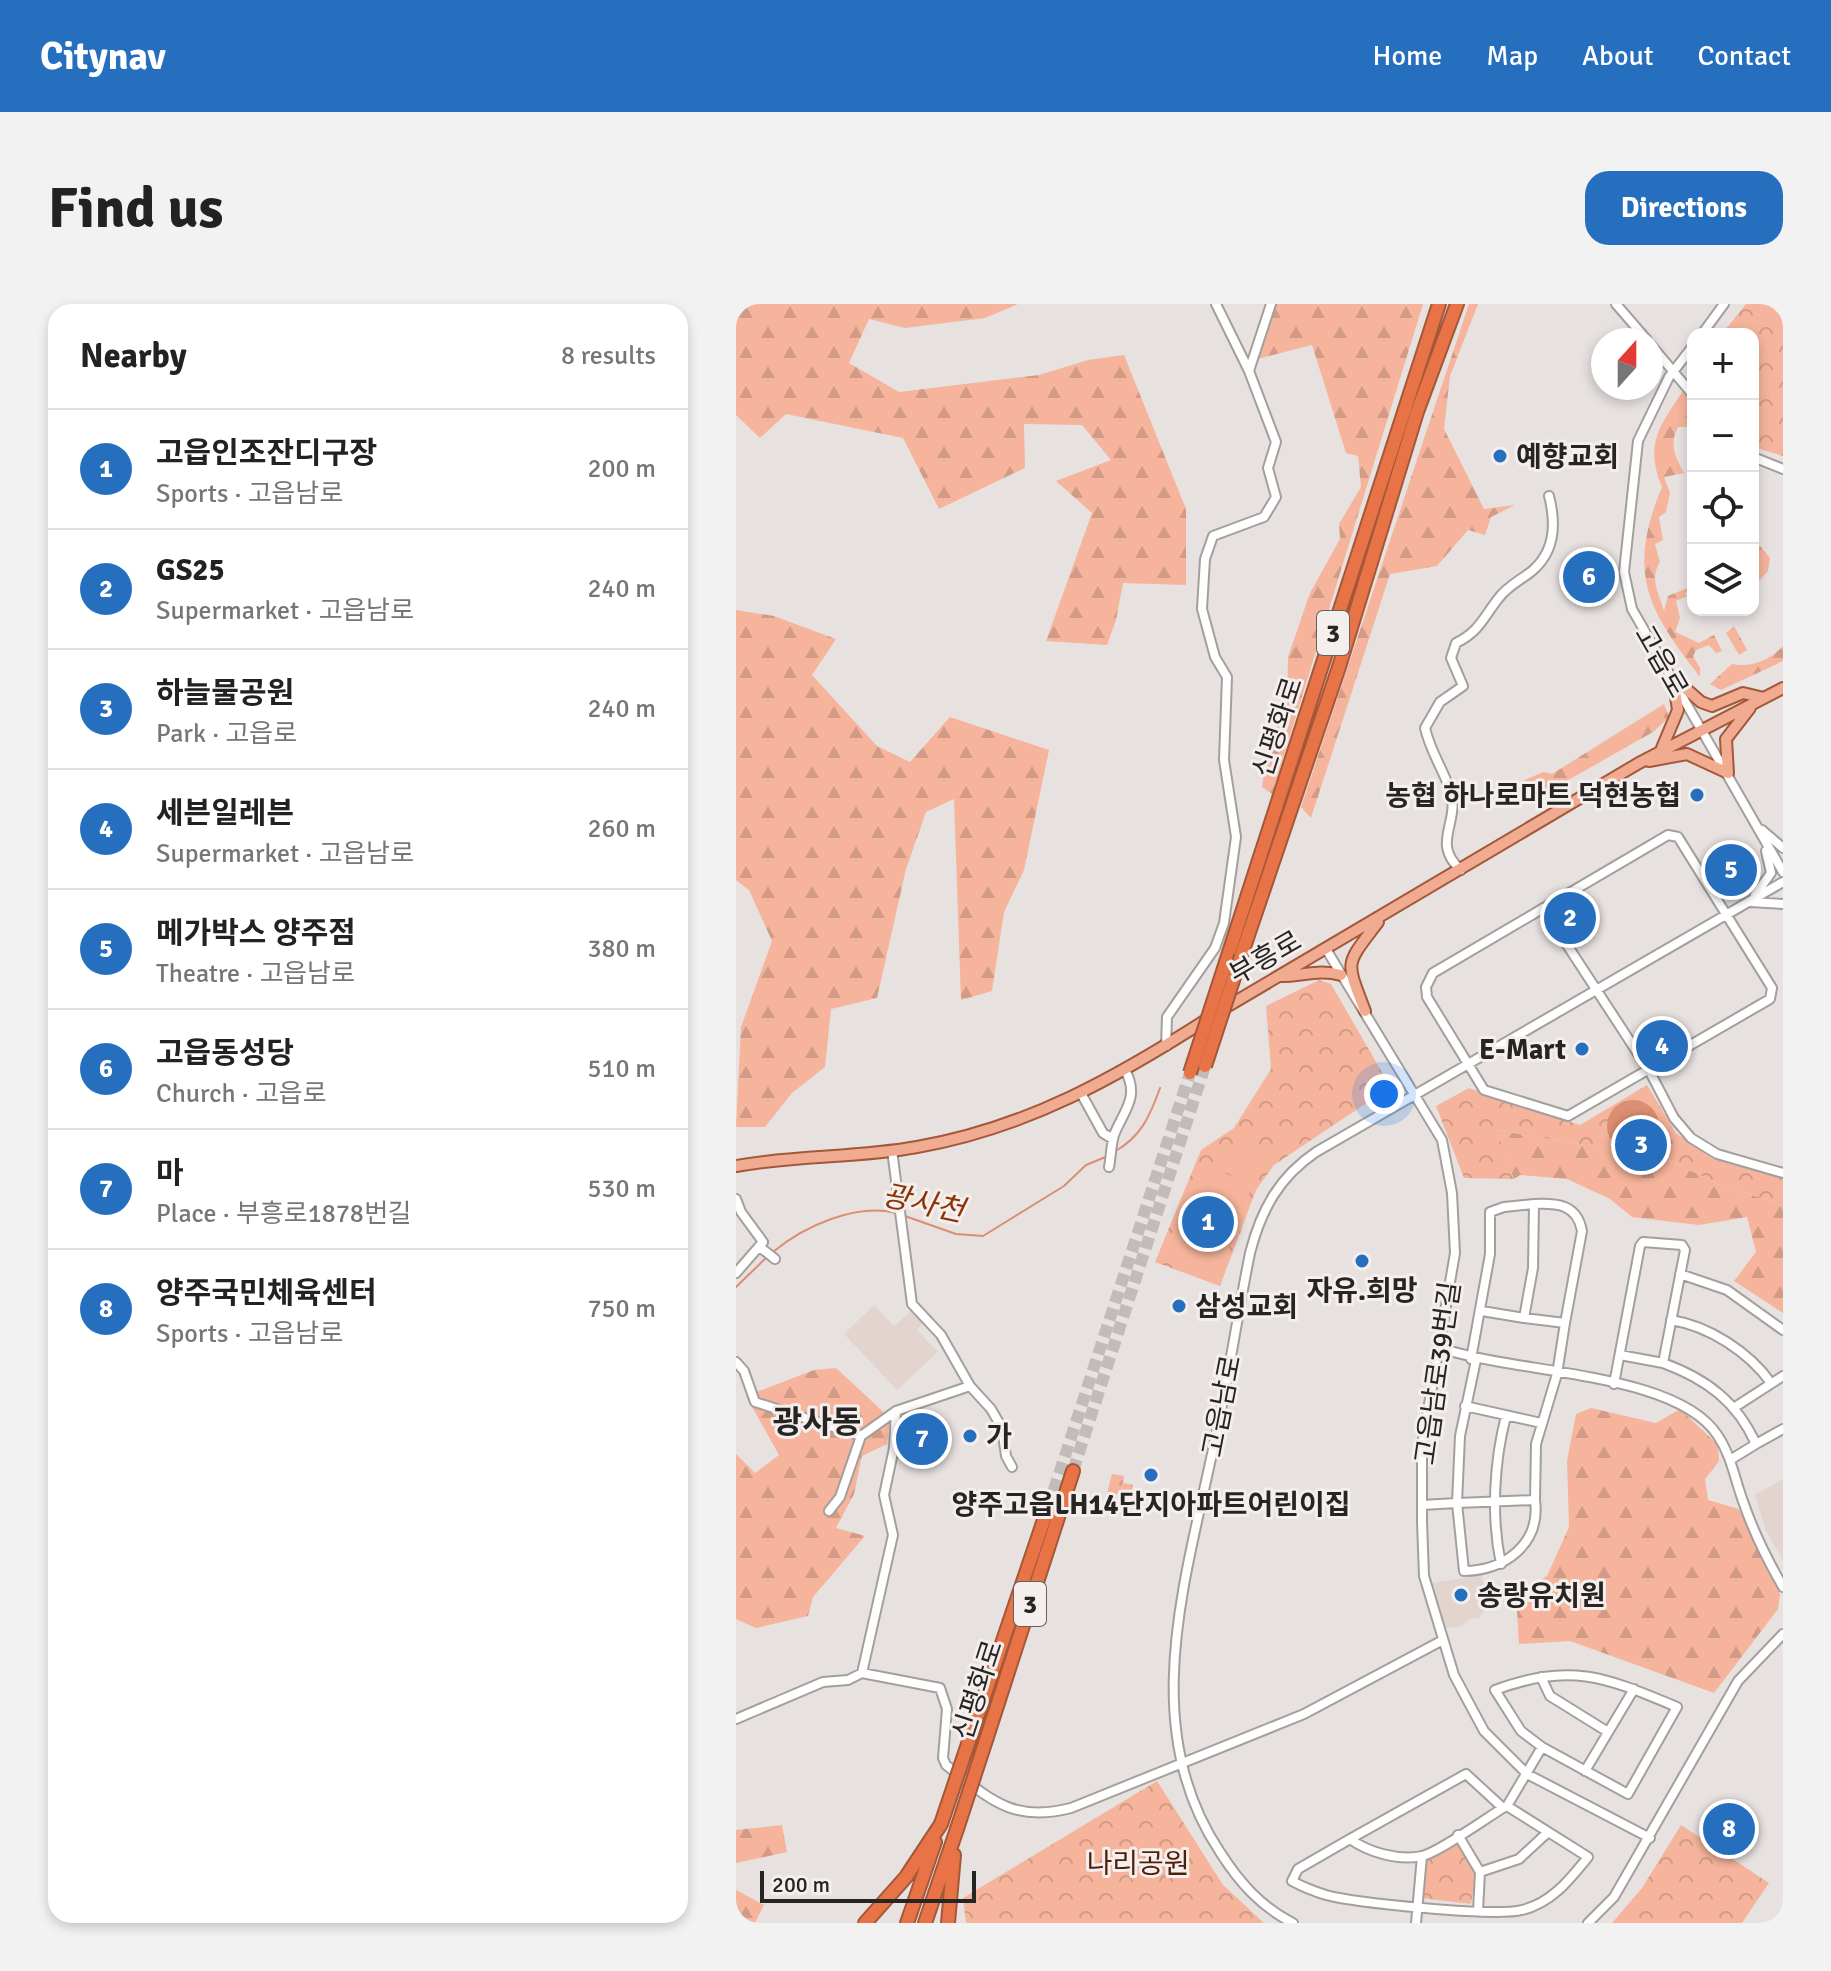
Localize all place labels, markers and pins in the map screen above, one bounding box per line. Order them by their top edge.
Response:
place label: 예향교회 [1516,440,1619,474]
marker: 예향교회 [1491,447,1509,465]
pin: 6 [1563,547,1615,607]
place label: 농협 하나로마트 덕현농협 [1385,779,1681,813]
marker: 농협 하나로마트 덕현농협 [1688,786,1706,804]
pin: 5 [1705,840,1757,900]
pin: 2 [1544,888,1596,948]
pin: 4 [1636,1016,1688,1076]
place label: E-Mart [1479,1033,1567,1067]
marker: E-Mart [1573,1040,1591,1058]
pin: 3 [1615,1115,1667,1175]
pin: 1 [1182,1192,1234,1252]
marker: 자유.희망 [1353,1252,1371,1270]
place label: 자유.희망 [1306,1274,1418,1308]
place label: 삼성교회 [1195,1290,1298,1324]
marker: 삼성교회 [1170,1297,1188,1315]
pin: 7 [896,1409,948,1469]
place label: 가 [986,1420,1012,1454]
marker: 가 [961,1427,979,1445]
marker: 양주고읍LH14단지아파트어린이집 [1142,1466,1160,1484]
place label: 양주고읍LH14단지아파트어린이집 [952,1488,1350,1522]
place label: 송랑유치원 [1477,1579,1606,1613]
marker: 송랑유치원 [1452,1586,1470,1604]
pin: 8 [1703,1799,1755,1859]

